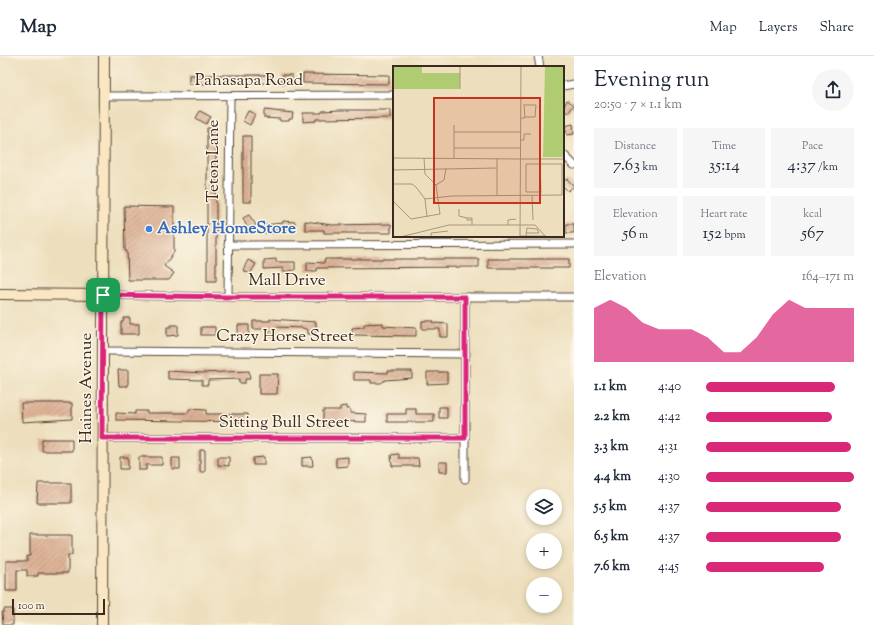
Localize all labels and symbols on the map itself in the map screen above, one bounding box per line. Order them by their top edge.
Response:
inset map [393,66,564,237]
street label: Pahasapa Road [195,69,304,93]
street label: Teton Lane [202,119,226,202]
place label: Ashley HomeStore [157,217,296,241]
marker: Ashley HomeStore [144,224,154,234]
street label: Mall Drive [248,269,326,293]
pin [86,278,120,312]
street label: Crazy Horse Street [216,325,354,349]
street label: Haines Avenue [75,332,99,444]
street label: Sitting Bull Street [219,411,349,435]
scale bar [12,597,105,616]

